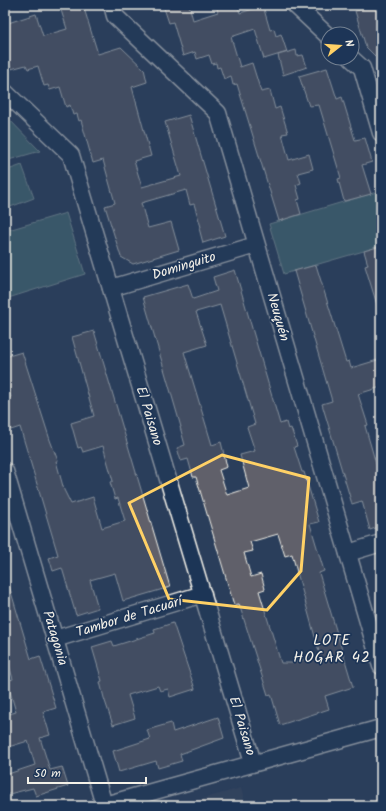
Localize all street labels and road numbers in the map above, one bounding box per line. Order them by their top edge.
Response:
street label: Dominguito [149,246,219,286]
street label: Neuquén [261,290,295,344]
street label: El Paisano [130,384,168,448]
street label: Tambor de Tacuarí [73,590,187,644]
street label: Patagonia [36,608,74,668]
street label: El Paisano [223,694,261,758]

